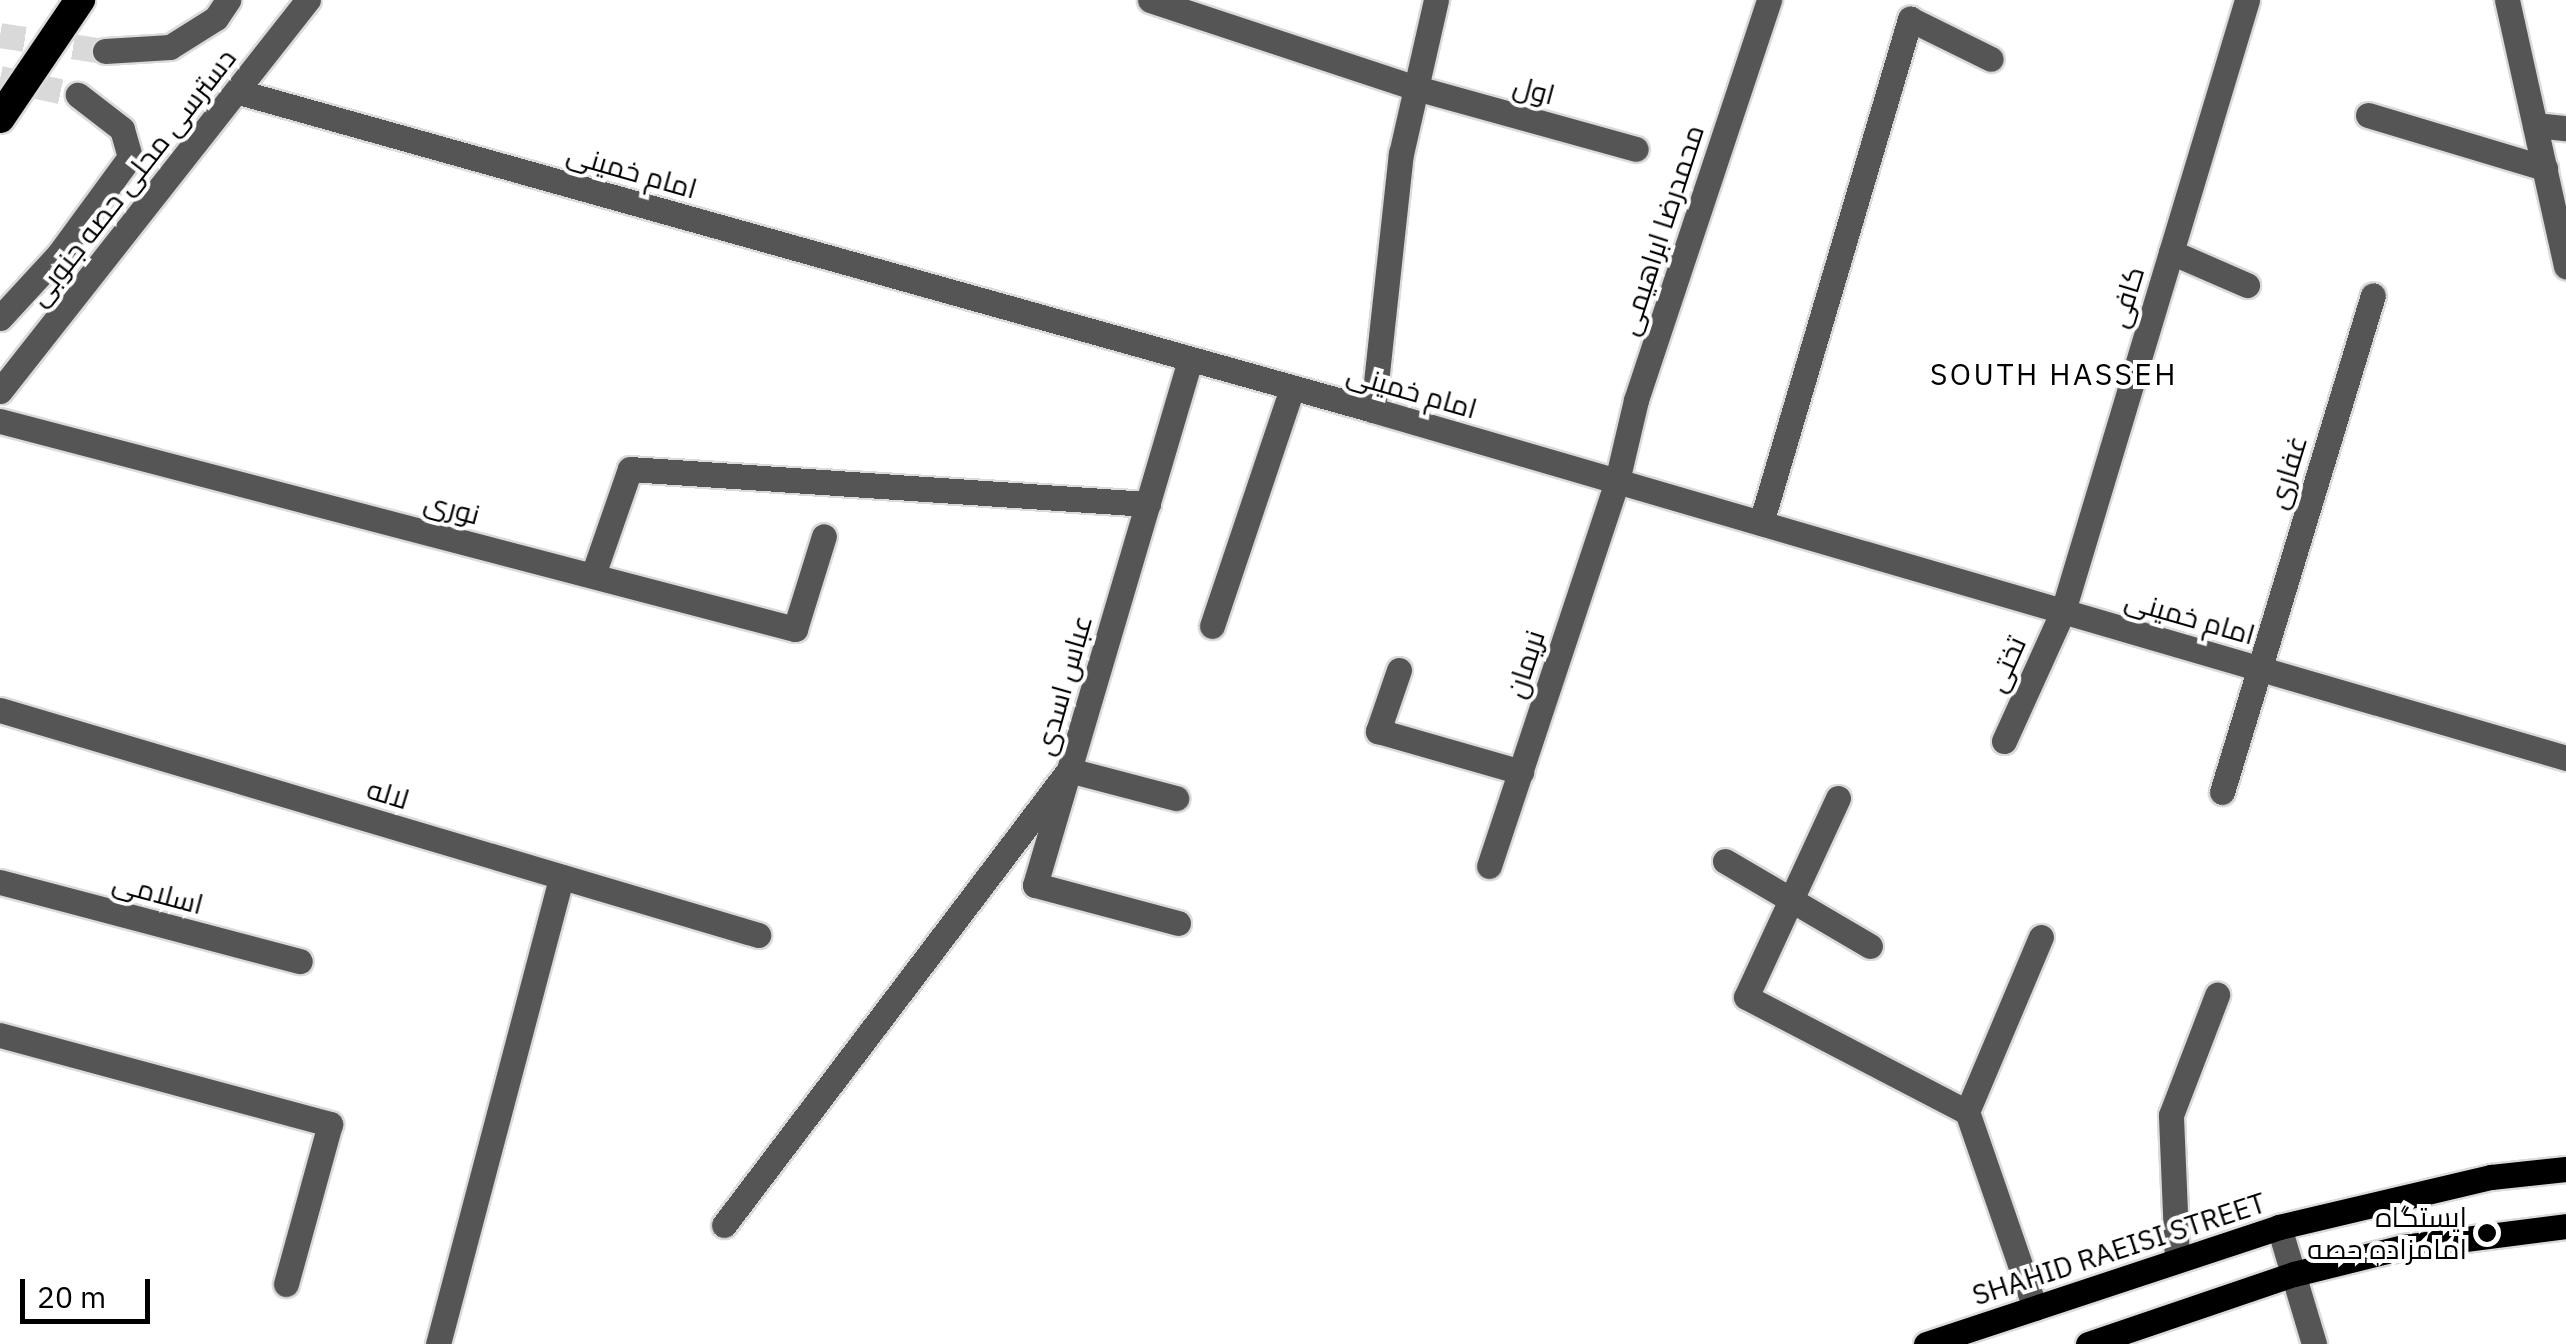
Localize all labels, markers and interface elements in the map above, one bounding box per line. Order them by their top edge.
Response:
street label: دسترسی محلی حصه جنوبی [21,42,243,312]
street label: اول [1510,68,1558,112]
street label: محمدرضا ابراهیمی [1611,121,1711,339]
street label: امام خمینی [563,136,701,206]
street label: کافی [2101,262,2151,332]
street label: امام خمینی [1343,356,1481,426]
district label: SOUTH HASSEH [1930,356,2178,392]
street label: غفاری [2260,431,2314,513]
street label: نوری [421,485,483,531]
street label: امام خمینی [2121,582,2259,652]
street label: عباس اسدی [1027,611,1099,759]
street label: نریمان [1498,626,1552,702]
street label: تختی [1979,631,2033,697]
street label: لاله [363,772,413,816]
street label: اسلامی [109,865,207,921]
street label: SHAHID RAEISI STREET [1968,1186,2270,1312]
place label: ایستگاه امامزاده حصه [2307,1200,2467,1266]
marker: ایستگاه امامزاده حصه [2476,1222,2498,1244]
scale bar [25,1259,155,1321]
text: 20 m [37,1277,106,1316]

